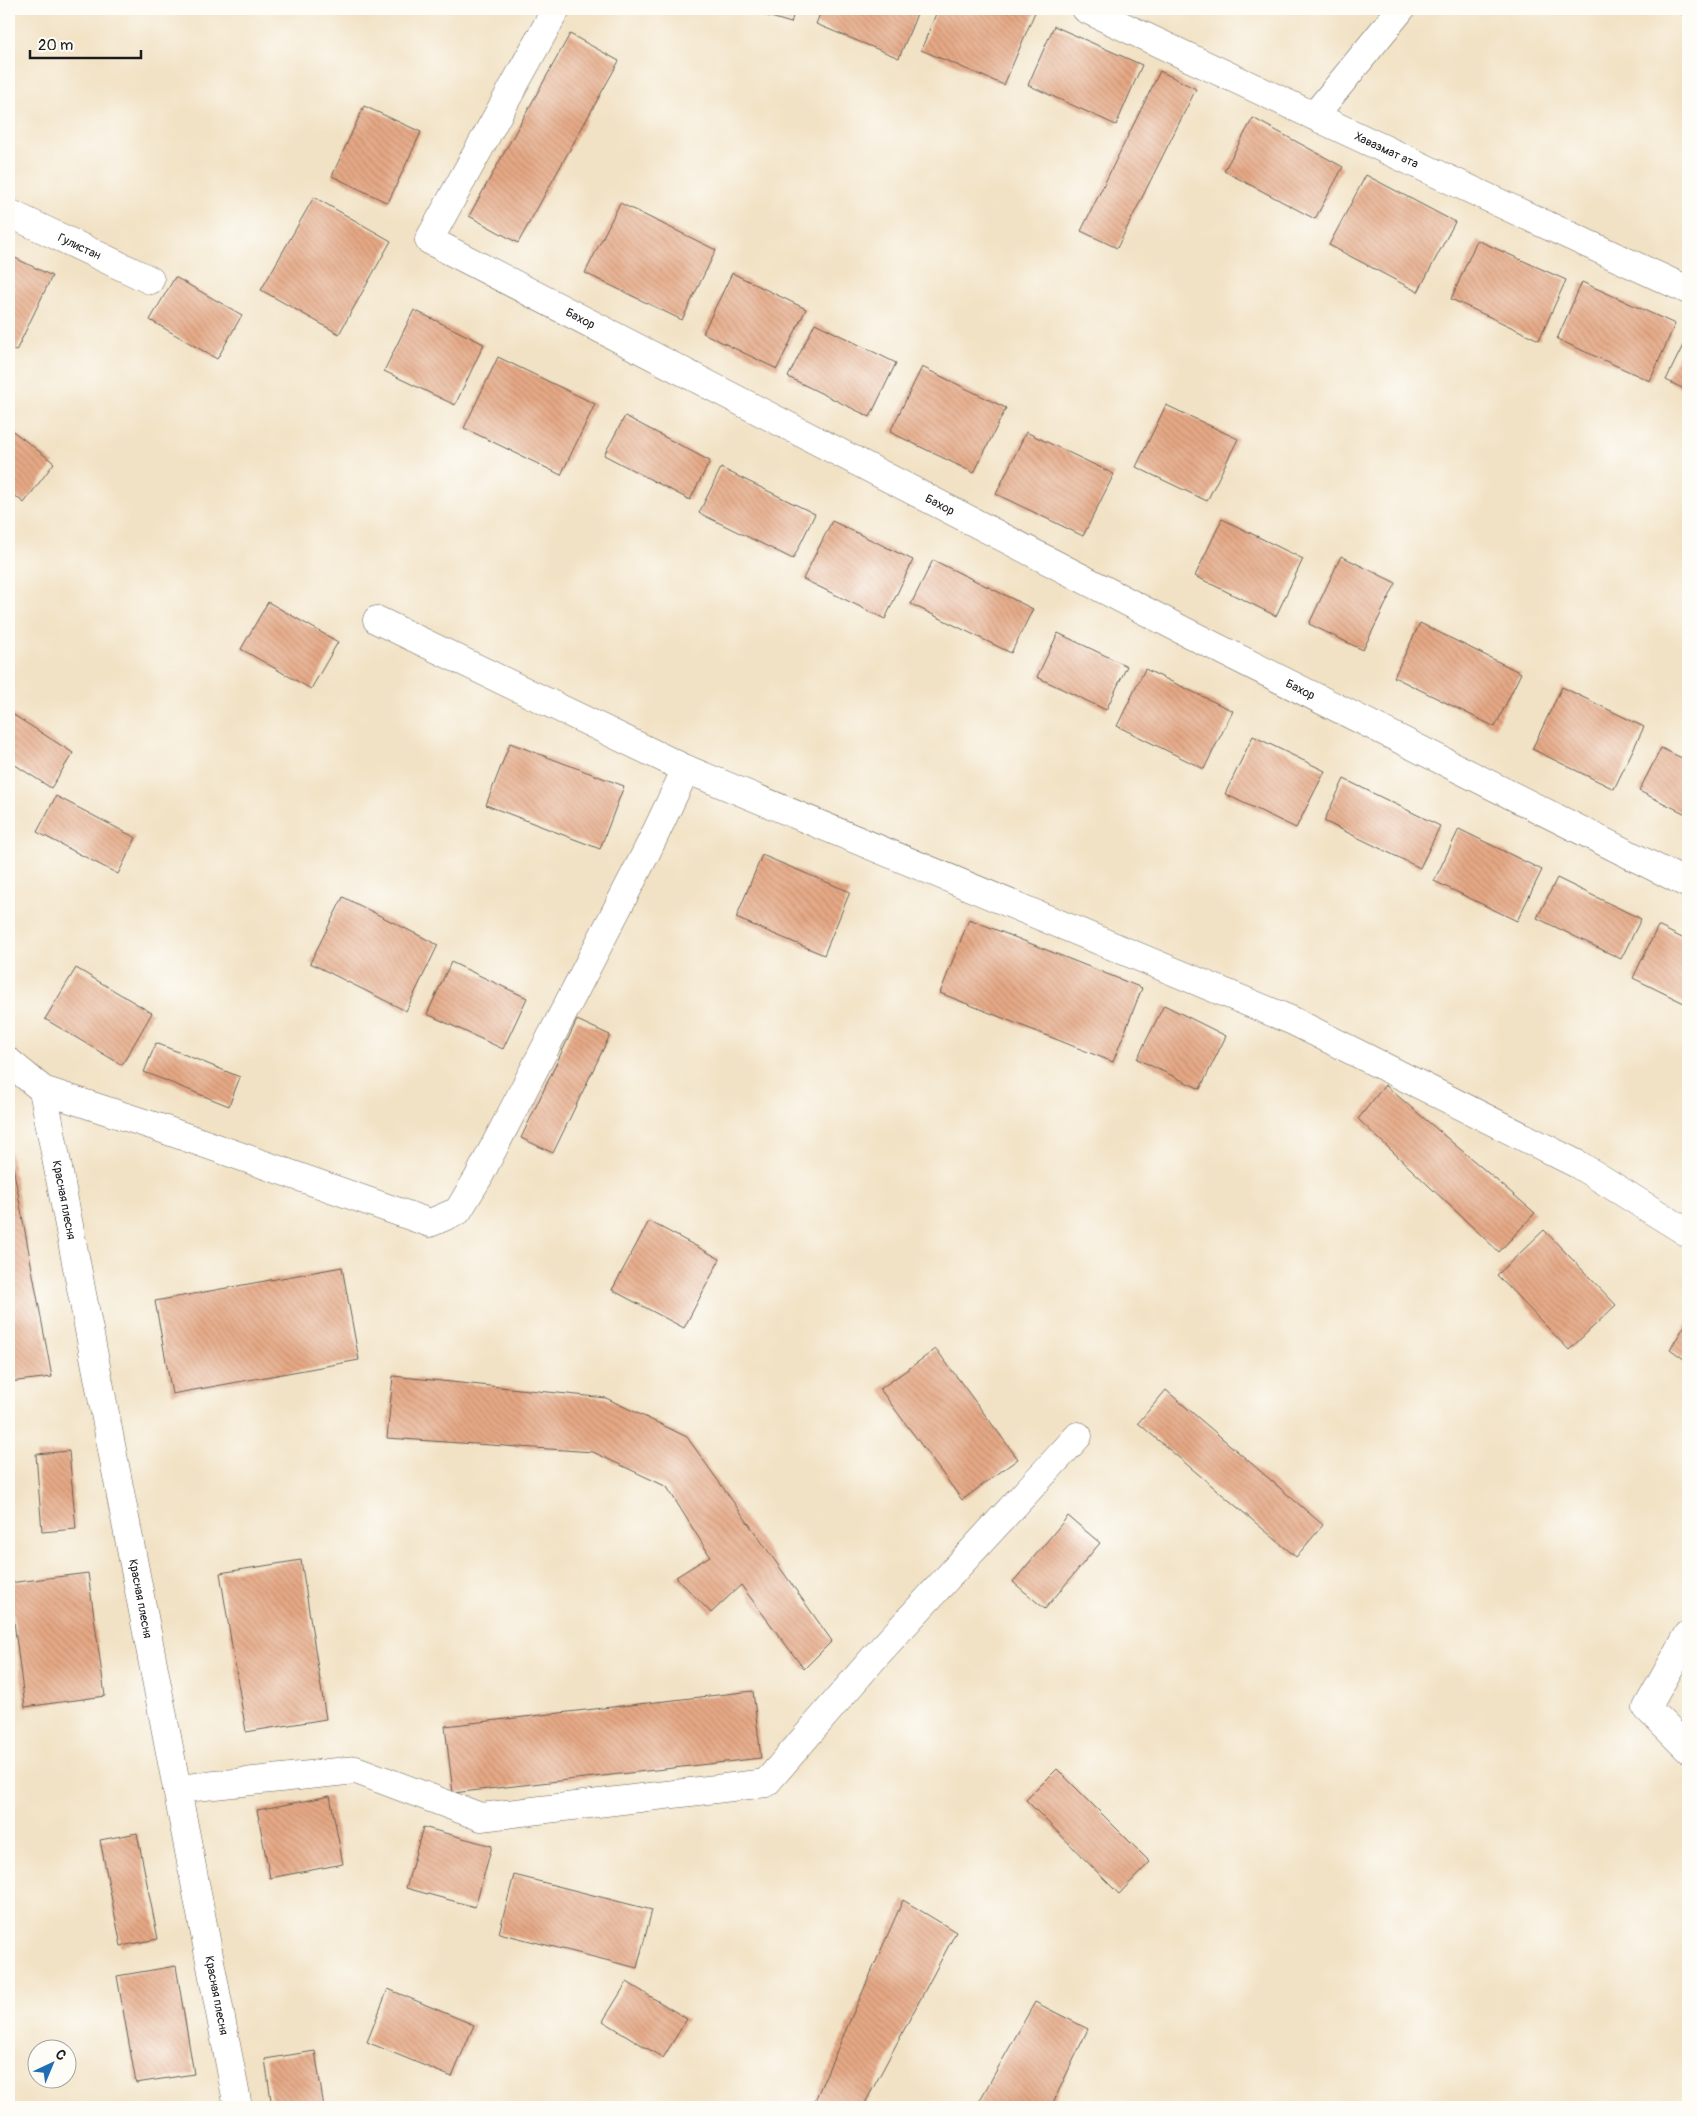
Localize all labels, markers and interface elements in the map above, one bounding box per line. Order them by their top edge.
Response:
scale bar [30,28,141,60]
text: 20 m [38,36,73,55]
street label: Хавазмат ата [1352,129,1421,172]
street label: Гулистан [55,230,103,264]
street label: Бахор [563,305,598,333]
street label: Бахор [923,491,957,519]
street label: Бахор [1283,676,1318,704]
street label: Красная плесня [49,1159,79,1241]
street label: Красная плесня [125,1558,155,1640]
street label: Красная плесня [201,1955,231,2037]
north arrow [28,2038,78,2088]
text: С [52,2046,70,2064]

